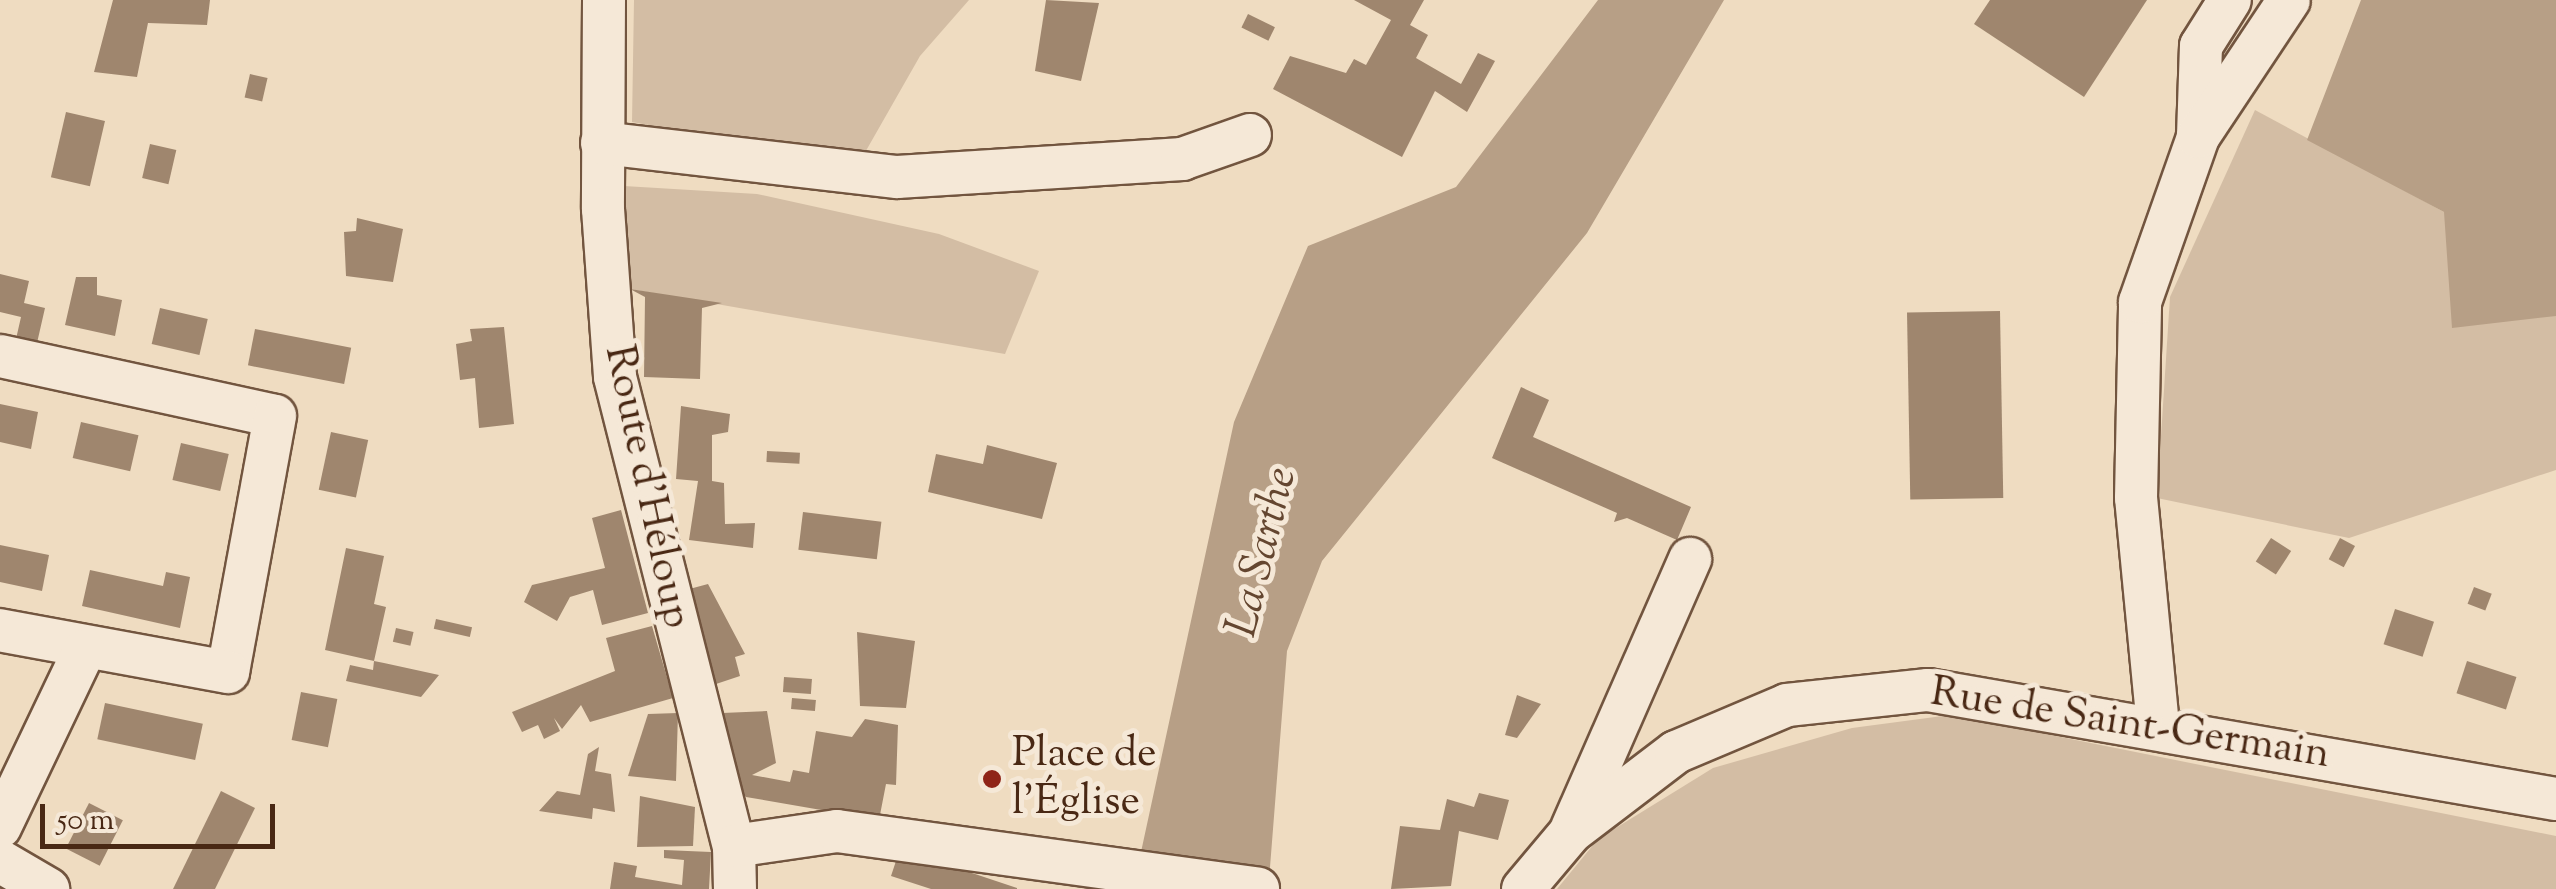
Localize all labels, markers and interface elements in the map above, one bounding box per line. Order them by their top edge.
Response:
street label: Route d'Héloup [591,341,701,633]
water label: La Sarthe [1217,463,1311,643]
street label: Rue de Saint-Germain [1927,669,2333,781]
place label: Place de l'Église [1012,730,1157,828]
marker: Place de l'Église [981,768,1003,790]
scale bar [45,784,280,846]
text: 50 m [57,800,114,843]

